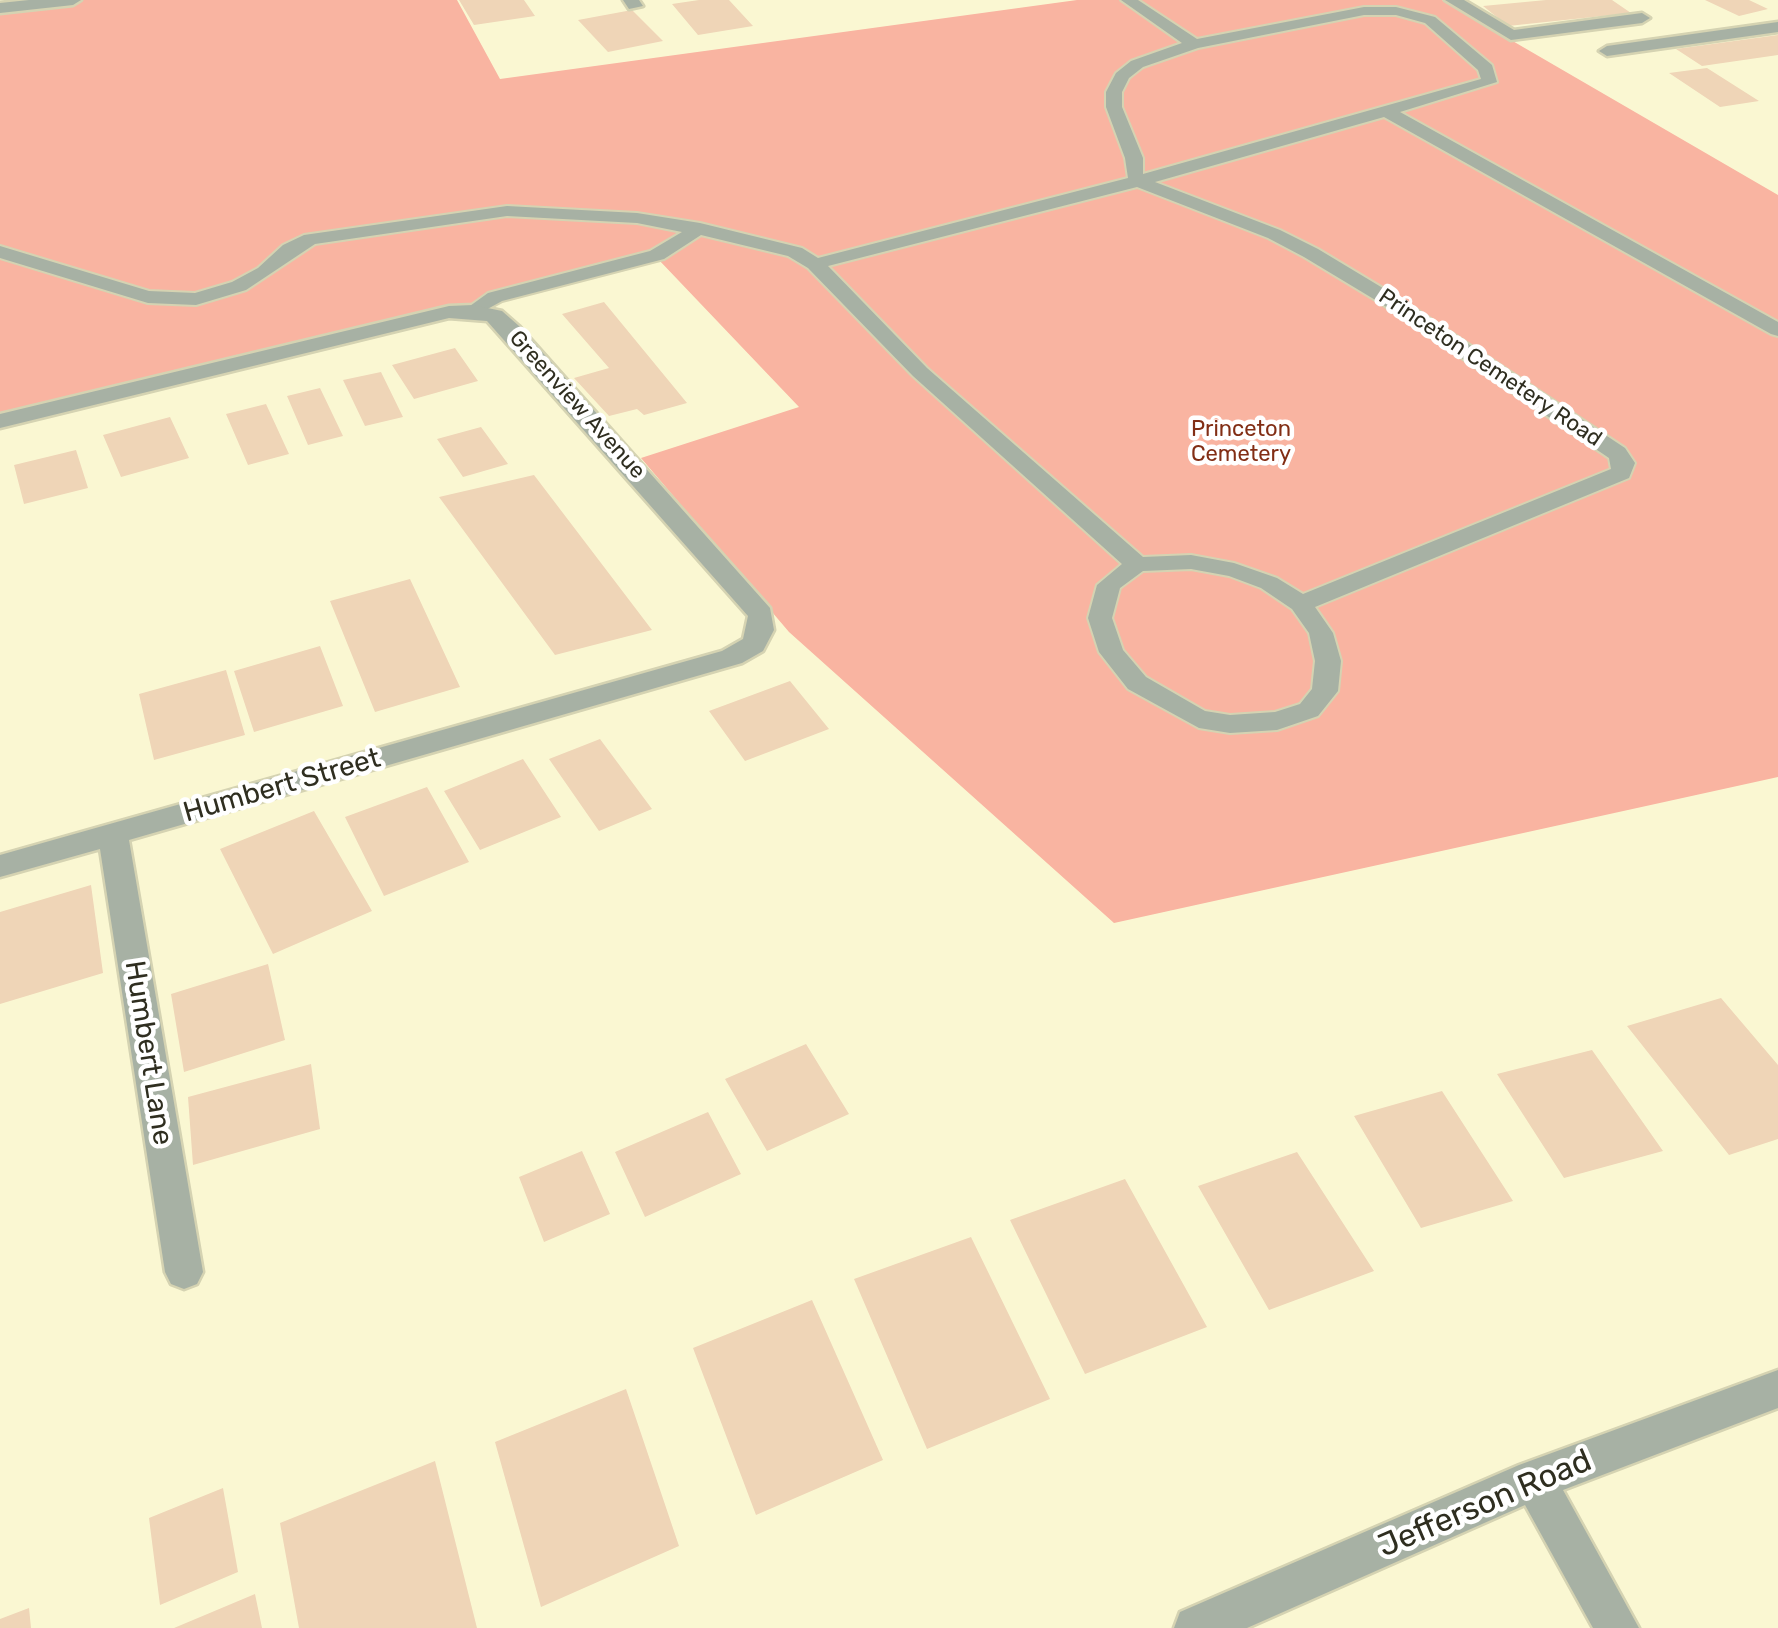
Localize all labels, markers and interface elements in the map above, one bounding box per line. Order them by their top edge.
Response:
street label: Princeton Cemetery Road [1374,283,1606,453]
street label: Greenview Avenue [503,325,651,485]
park label: Princeton Cemetery [1191,417,1291,468]
street label: Humbert Street [180,742,384,830]
street label: Humbert Lane [117,958,179,1148]
street label: Jefferson Road [1373,1442,1597,1566]

